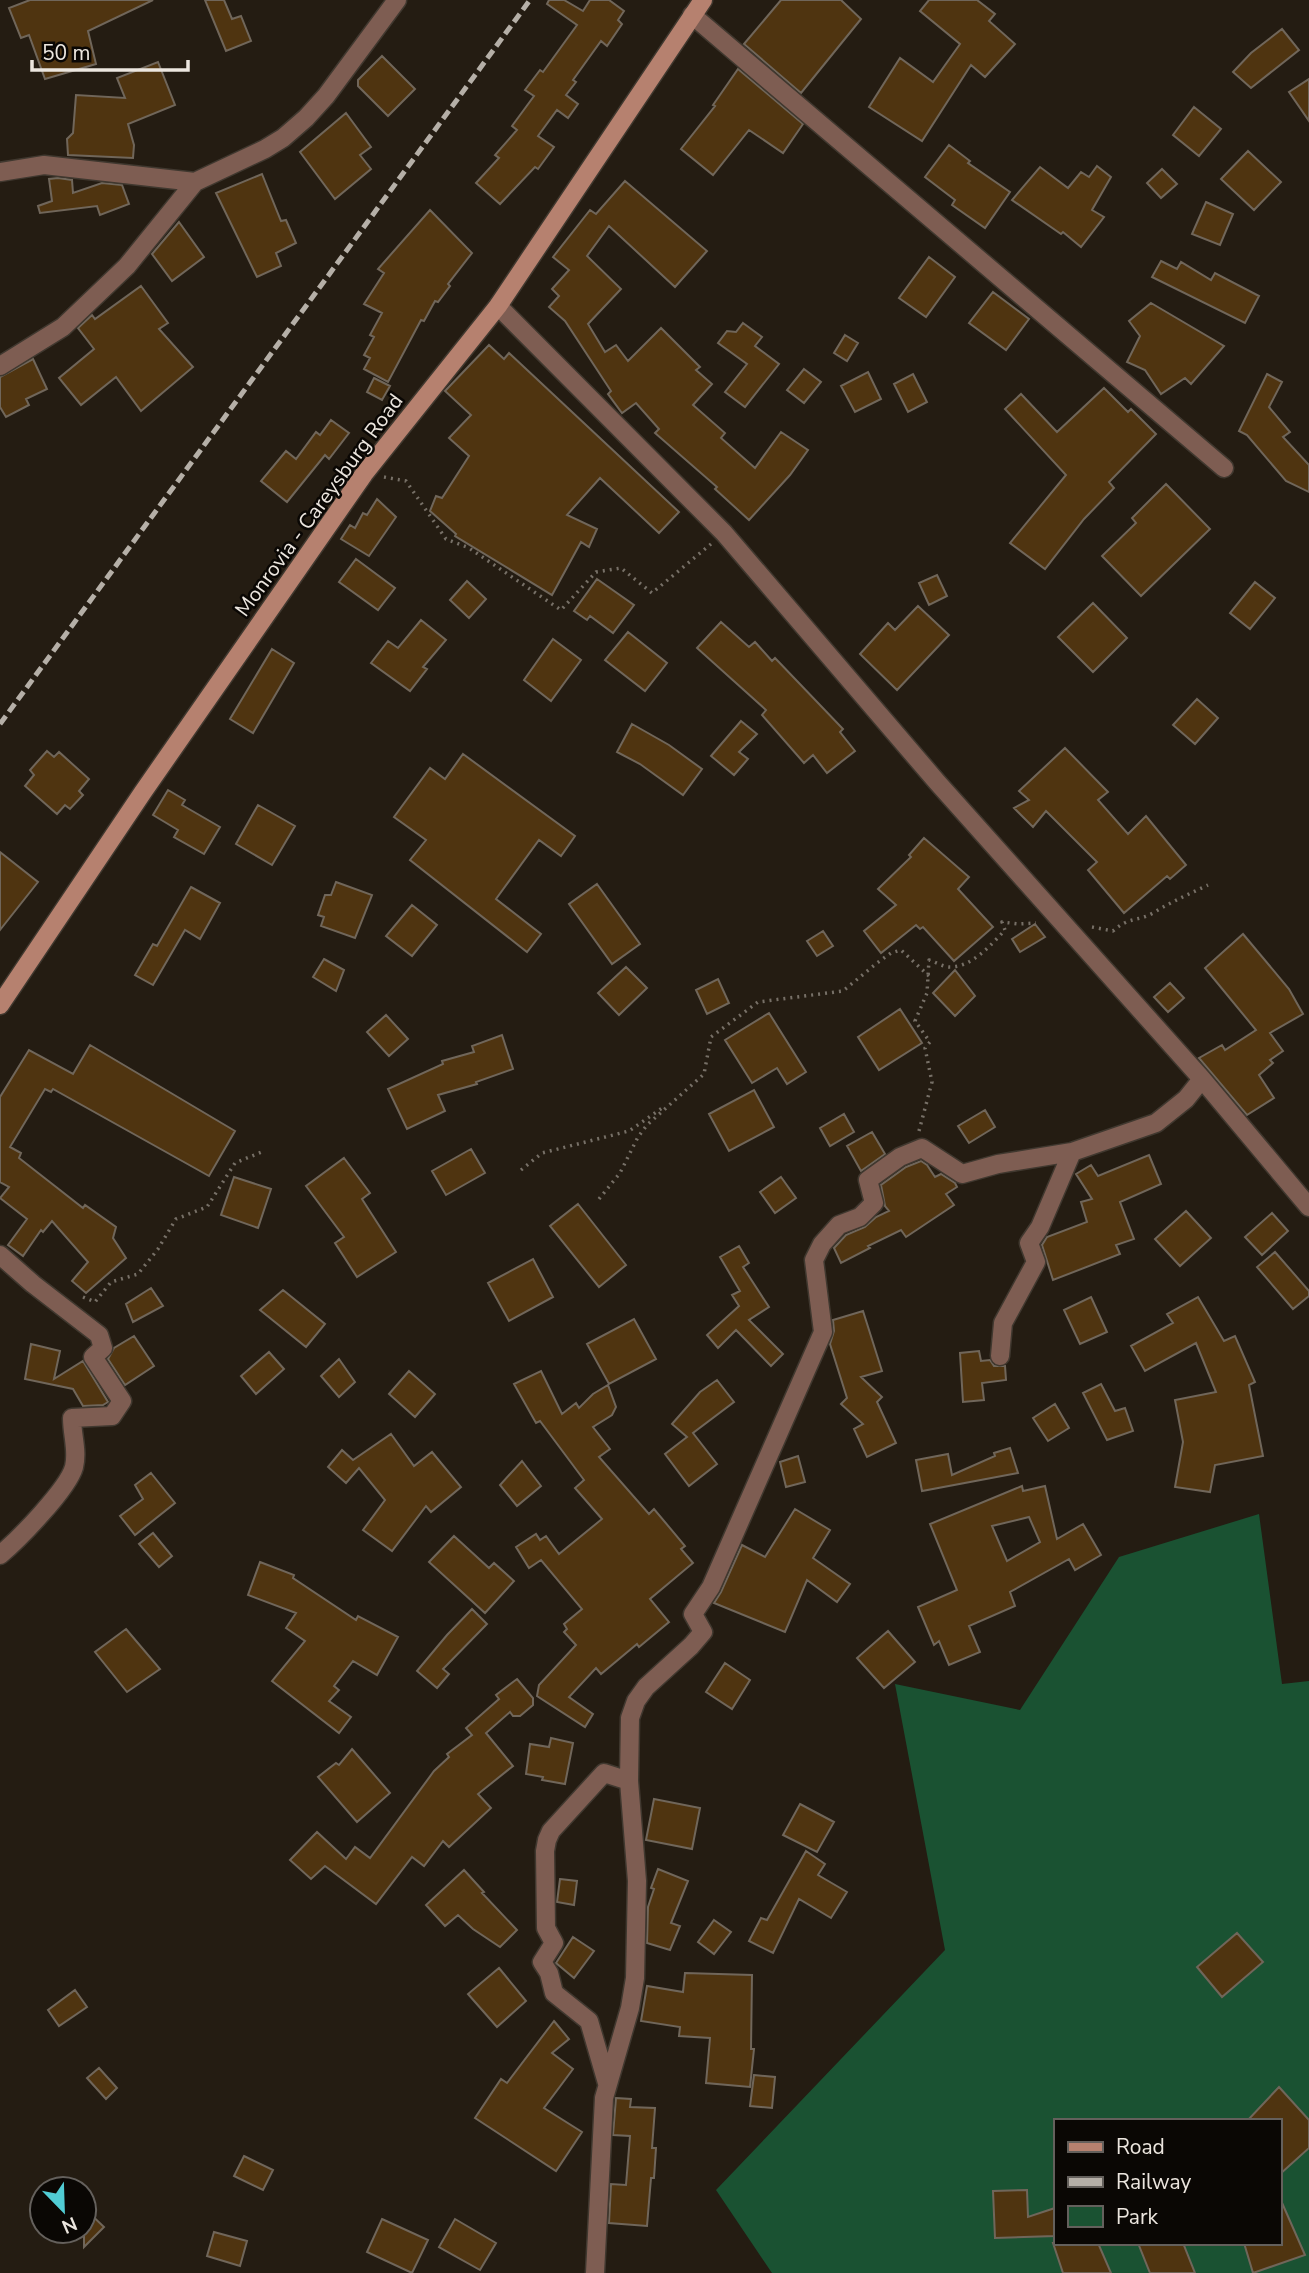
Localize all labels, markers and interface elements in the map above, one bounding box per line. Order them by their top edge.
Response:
scale bar [32,28,187,72]
text: 50 m [42,39,91,67]
street label: Monrovia - Careysburg Road [229,388,409,622]
legend [1054,2119,1281,2245]
text: Road [1116,2133,1165,2161]
text: Railway [1116,2168,1191,2196]
north arrow [28,2175,98,2245]
text: Park [1116,2203,1158,2231]
text: N [58,2210,81,2239]

